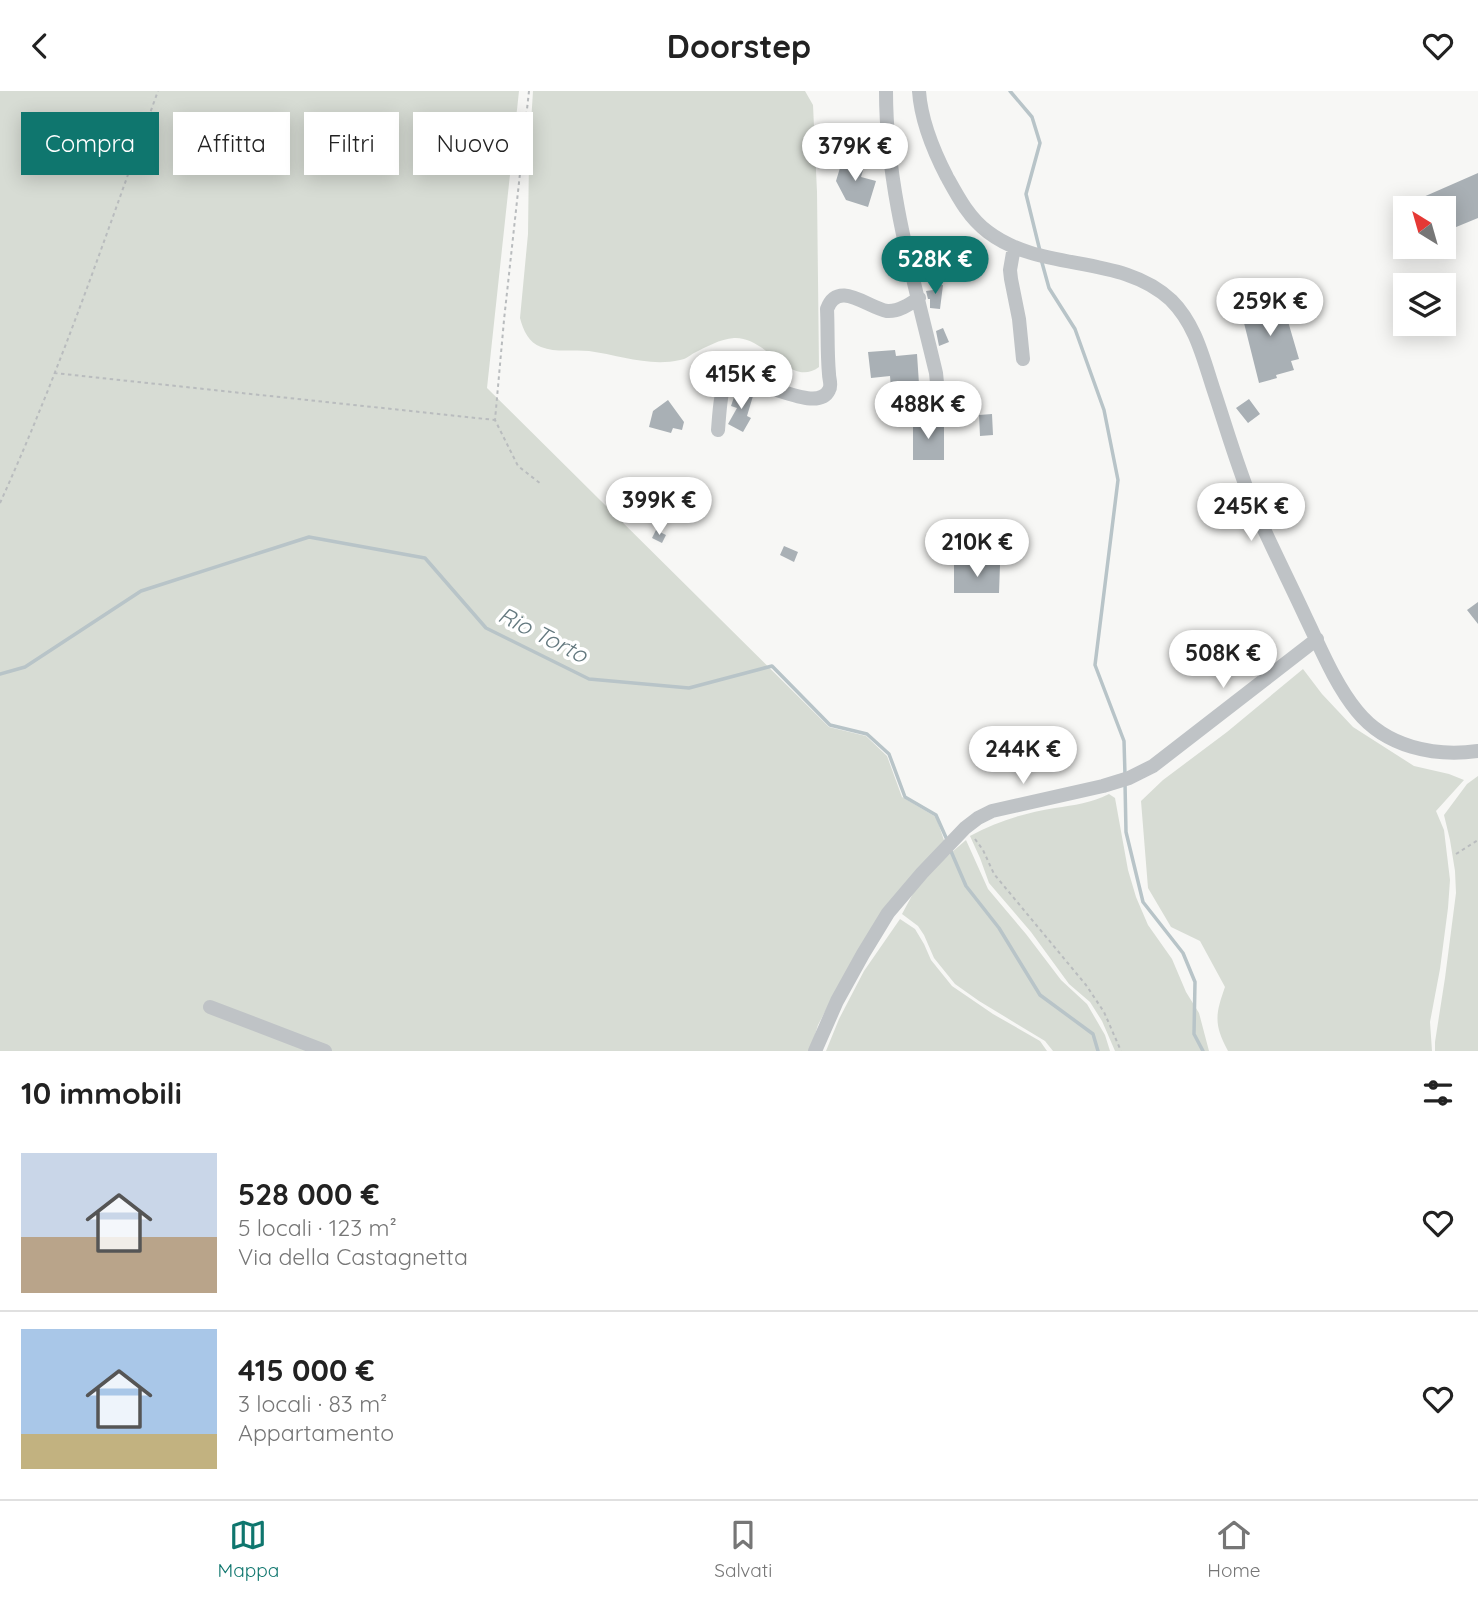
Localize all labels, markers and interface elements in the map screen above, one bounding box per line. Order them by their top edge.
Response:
text: Doorstep [667,26,811,66]
icon: back [21,27,59,65]
icon: heart [1419,27,1457,65]
chip: Compra [21,112,159,175]
chip: Affitta [173,112,290,175]
chip: Filtri [304,112,399,175]
chip: Nuovo [413,112,533,175]
pin: 379K € [798,123,912,183]
text: 379K € [818,131,892,160]
north arrow [1393,196,1456,259]
map controls [1393,196,1456,336]
pin: 528K € [878,237,992,296]
text: 528K € [898,244,972,273]
button: layers [1393,273,1456,336]
pin: 259K € [1213,279,1327,338]
text: 259K € [1232,286,1308,315]
pin: 415K € [684,351,798,411]
text: 415K € [706,359,776,388]
pin: 488K € [871,381,985,441]
text: 488K € [891,389,965,418]
pin: 399K € [602,477,716,537]
pin: 245K € [1194,483,1308,543]
text: 399K € [622,485,696,514]
text: 245K € [1213,491,1289,520]
pin: 210K € [920,519,1034,579]
text: 210K € [941,527,1013,556]
water label: Rio Torto [494,600,594,670]
pin: 508K € [1166,631,1280,690]
text: 508K € [1185,638,1261,667]
pin: 244K € [966,727,1080,786]
text: 244K € [985,734,1061,763]
text: 10 immobili [21,1074,182,1112]
icon: filters [1419,1074,1457,1112]
text: 528 000 € [238,1175,380,1213]
icon: home [77,1181,161,1265]
icon: heart [1419,1204,1457,1242]
text: 5 locali · 123 m² [238,1213,397,1242]
text: Via della Castagnetta [238,1242,468,1271]
text: 415 000 € [238,1351,375,1389]
icon: home [77,1357,161,1441]
icon: heart [1419,1380,1457,1418]
text: 3 locali · 83 m² [238,1389,387,1418]
text: Appartamento [238,1418,394,1447]
tab: Mappa [217,1516,279,1582]
tab: Salvati [714,1516,772,1582]
tab: Home [1207,1516,1261,1582]

